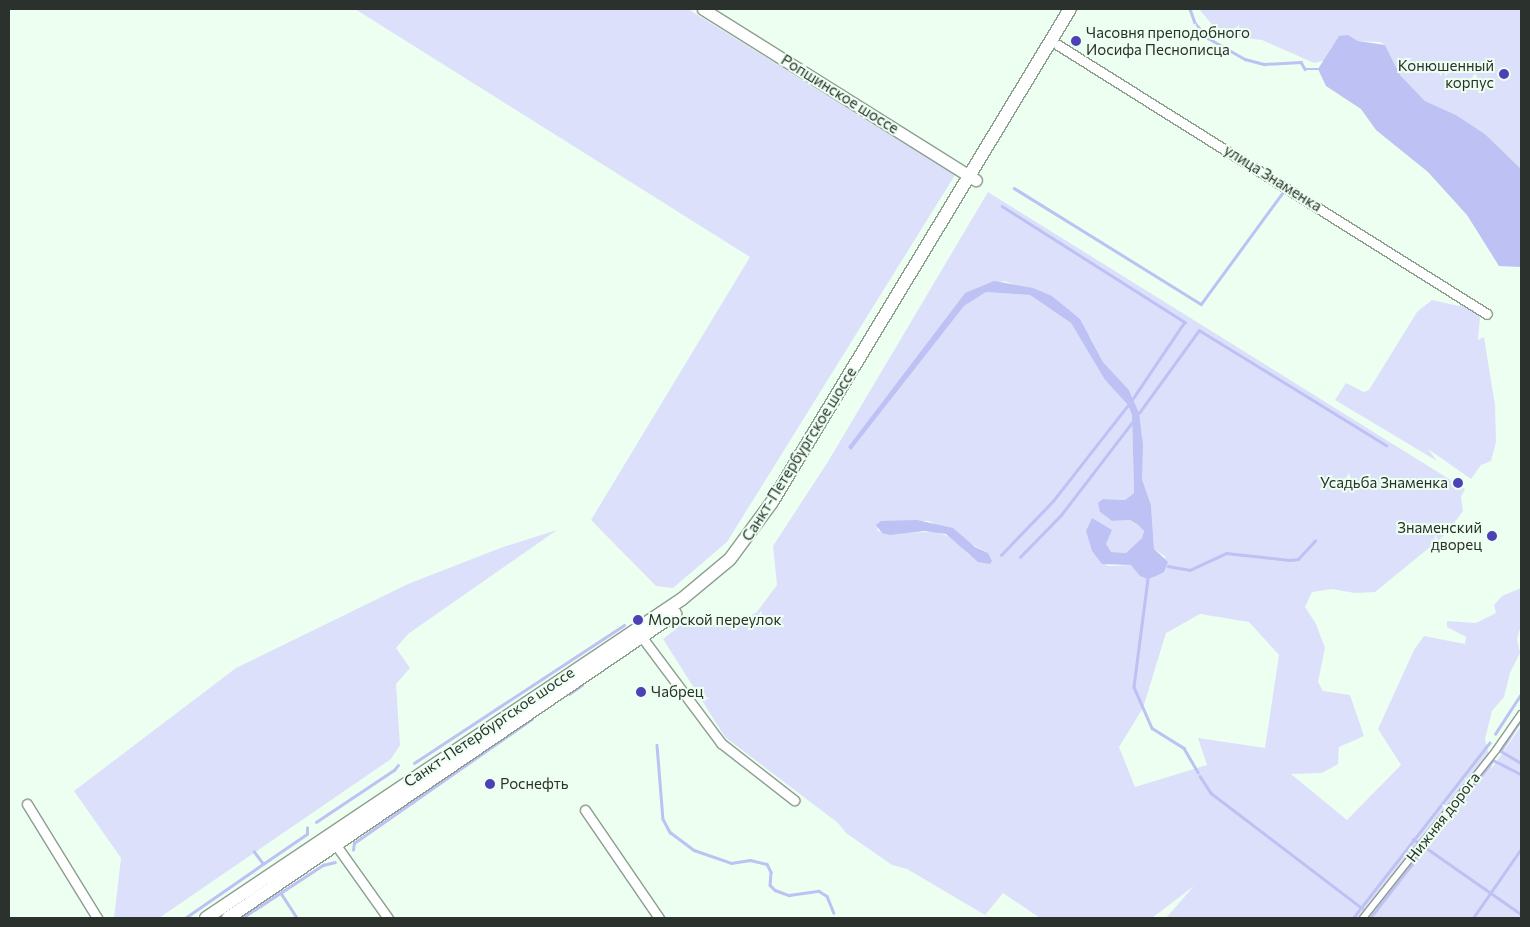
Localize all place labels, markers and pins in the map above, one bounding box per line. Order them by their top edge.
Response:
place label: Часовня преподобного Иосифа Песнописца [1086,23,1250,58]
marker: Часовня преподобного Иосифа Песнописца [1070,35,1082,47]
place label: Конюшенный корпус [1398,56,1494,91]
marker: Конюшенный корпус [1498,68,1510,80]
place label: Усадьба Знаменка [1320,474,1448,492]
marker: Усадьба Знаменка [1452,477,1464,489]
place label: Знаменский дворец [1397,518,1482,553]
marker: Знаменский дворец [1486,530,1498,542]
place label: Морской переулок [648,611,781,629]
marker: Морской переулок [632,614,644,626]
place label: Чабрец [651,683,703,701]
marker: Чабрец [635,686,647,698]
place label: Роснефть [500,775,568,793]
marker: Роснефть [484,778,496,790]

